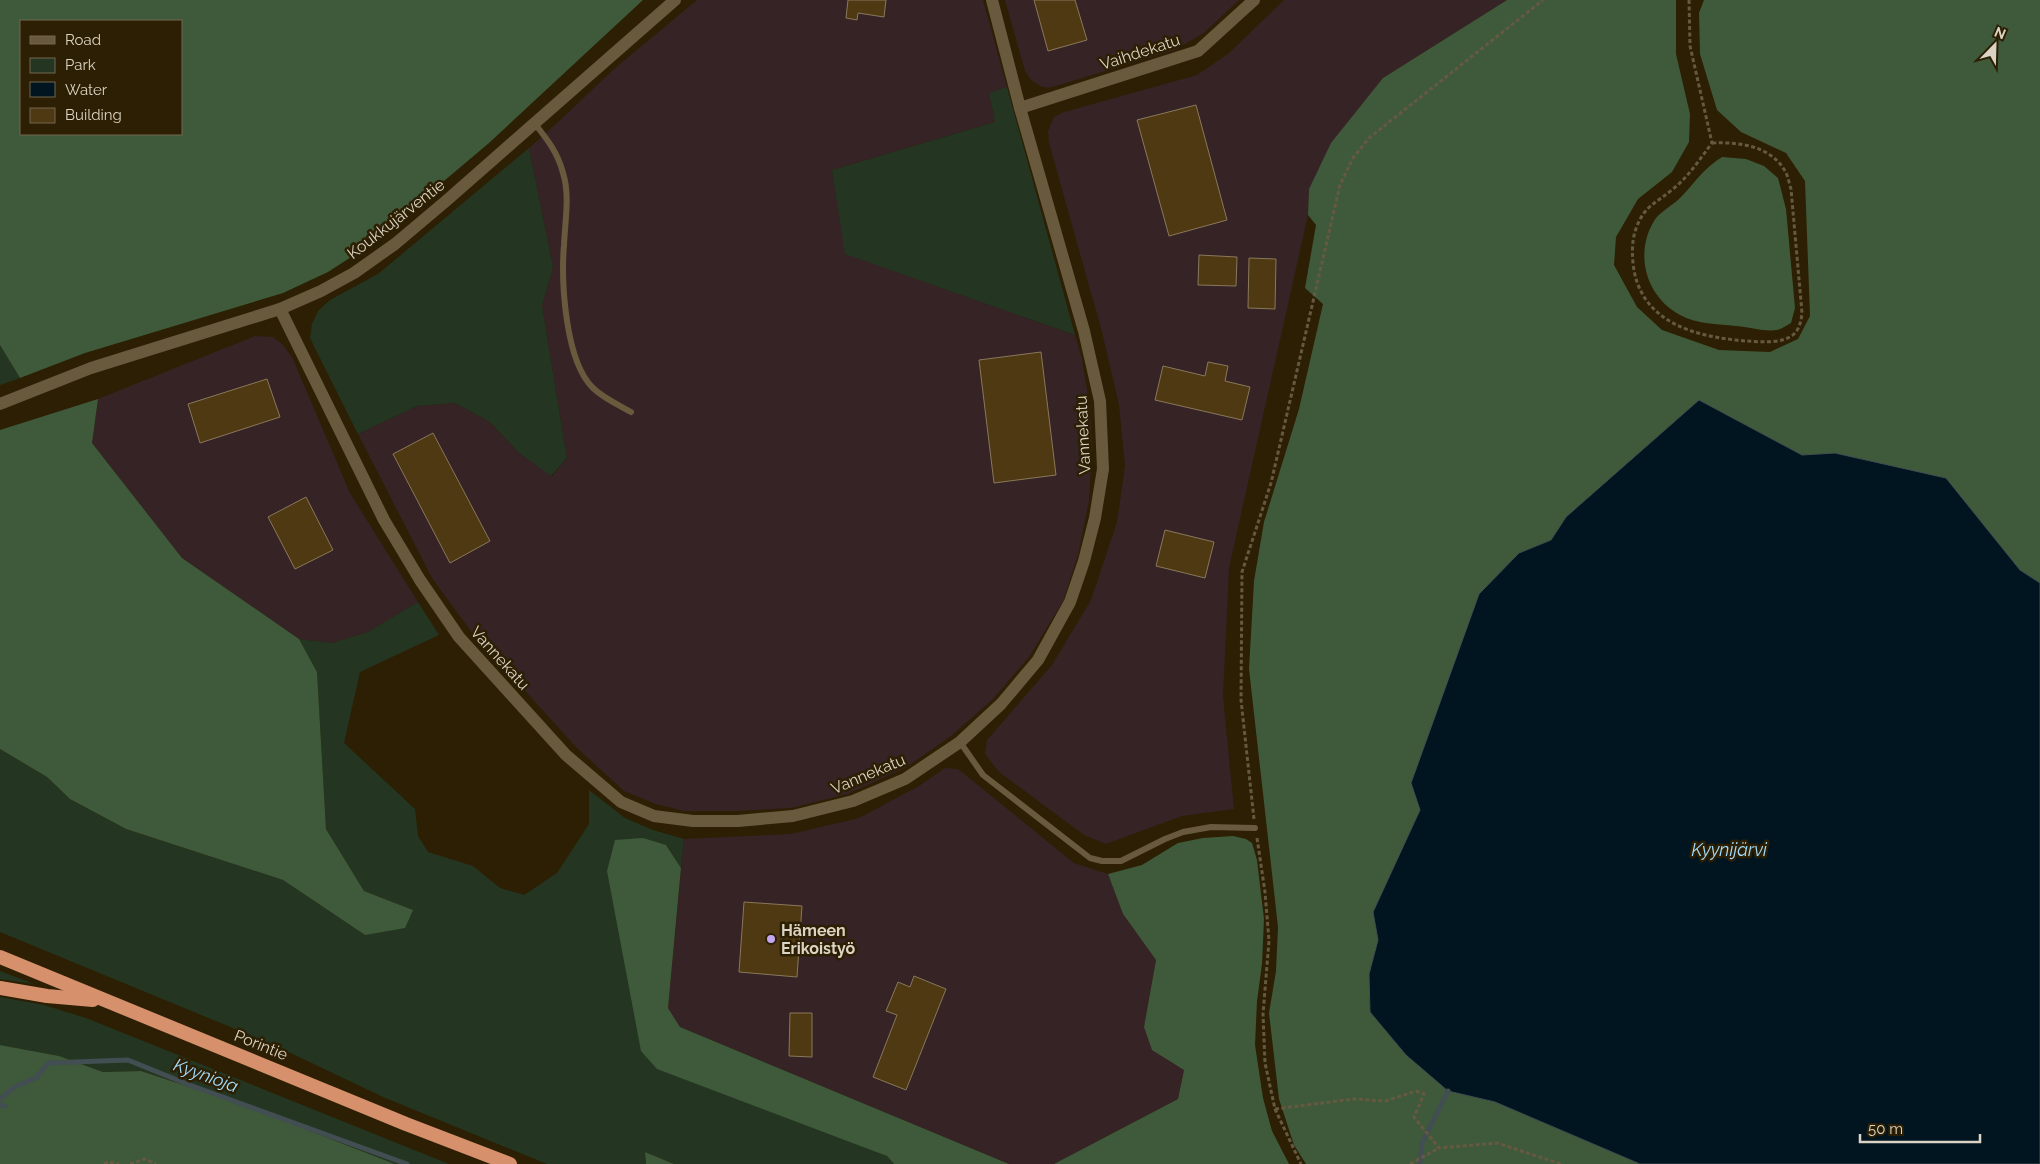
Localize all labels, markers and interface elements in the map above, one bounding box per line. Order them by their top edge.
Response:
legend [20,20,182,135]
north arrow [1970,20,2020,70]
text: N [1992,24,2008,42]
street label: Vaihdekatu [1098,30,1182,74]
text: Road [65,31,101,49]
text: Park [65,56,96,74]
text: Water [65,81,108,99]
text: Building [65,106,122,124]
street label: Koukkujärventie [344,175,448,263]
street label: Vannekatu [1071,395,1095,475]
street label: Vannekatu [467,622,533,694]
street label: Vannekatu [828,750,908,798]
water label: Kyynijärvi [1691,839,1768,860]
place label: Hämeen Erikoistyö [781,921,856,958]
marker: Hämeen Erikoistyö [765,933,777,945]
street label: Porintie [232,1026,290,1064]
water label: Kyynioja [171,1054,241,1096]
scale bar [1860,1112,1980,1144]
text: 50 m [1868,1120,1903,1138]

